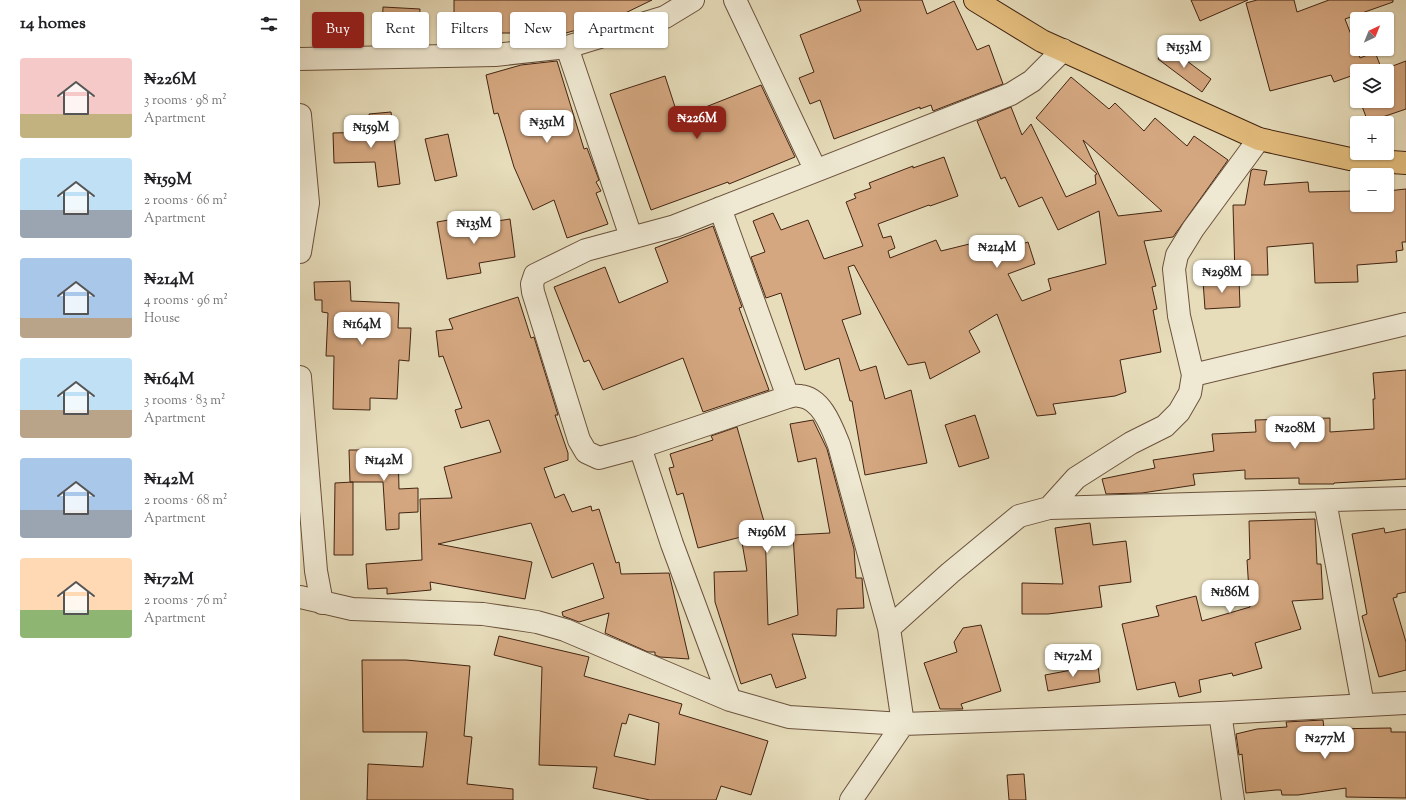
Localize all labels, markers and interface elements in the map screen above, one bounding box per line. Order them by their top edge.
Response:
text: 14 homes [20,12,86,36]
chip: Buy [312,12,364,48]
chip: Rent [372,12,429,48]
chip: Filters [437,12,502,48]
chip: New [510,12,566,48]
chip: Apartment [574,12,668,48]
north arrow [1350,12,1394,56]
map controls [1350,12,1394,212]
icon: filters [258,13,280,35]
pin: ₦153M [1156,35,1212,69]
text: ₦153M [1166,39,1202,57]
button: layers [1350,64,1394,108]
text: ₦226M [144,68,196,92]
icon: home [52,74,100,122]
text: 3 rooms · 98 m² [144,92,227,110]
pin: ₦226M [669,106,725,140]
text: Apartment [144,110,205,128]
pin: ₦351M [519,110,575,144]
text: ₦226M [677,110,717,128]
text: ₦351M [529,114,565,132]
pin: ₦159M [343,115,399,149]
button: + [1350,116,1394,160]
text: ₦159M [353,119,389,137]
text: ₦159M [144,168,192,192]
button: − [1350,168,1394,212]
icon: home [52,174,100,222]
text: 2 rooms · 66 m² [144,192,227,210]
text: Apartment [144,210,205,228]
pin: ₦135M [446,211,502,245]
text: ₦135M [456,215,492,233]
pin: ₦214M [969,235,1025,269]
text: ₦214M [978,239,1016,257]
pin: ₦298M [1194,260,1250,294]
text: ₦298M [1202,264,1242,282]
text: ₦214M [144,268,194,292]
icon: home [52,274,100,322]
text: 4 rooms · 96 m² [144,292,228,310]
text: House [144,310,180,328]
pin: ₦164M [334,312,390,346]
text: ₦164M [343,316,381,334]
text: ₦164M [144,368,194,392]
icon: home [52,374,100,422]
text: 3 rooms · 83 m² [144,392,225,410]
text: Apartment [144,410,205,428]
pin: ₦208M [1267,416,1323,450]
text: ₦208M [1275,420,1315,438]
pin: ₦142M [356,448,412,482]
text: ₦142M [365,452,403,470]
text: ₦142M [144,468,194,492]
icon: home [52,474,100,522]
text: 2 rooms · 68 m² [144,492,228,510]
text: Apartment [144,510,205,528]
pin: ₦196M [739,520,795,554]
text: ₦196M [748,524,786,542]
text: ₦172M [144,568,194,592]
icon: home [52,574,100,622]
pin: ₦186M [1202,580,1258,614]
text: ₦186M [1211,584,1249,602]
text: 2 rooms · 76 m² [144,592,228,610]
text: Apartment [144,610,205,628]
pin: ₦172M [1045,644,1101,678]
text: ₦172M [1054,648,1092,666]
pin: ₦277M [1297,726,1353,760]
text: ₦277M [1305,730,1345,748]

